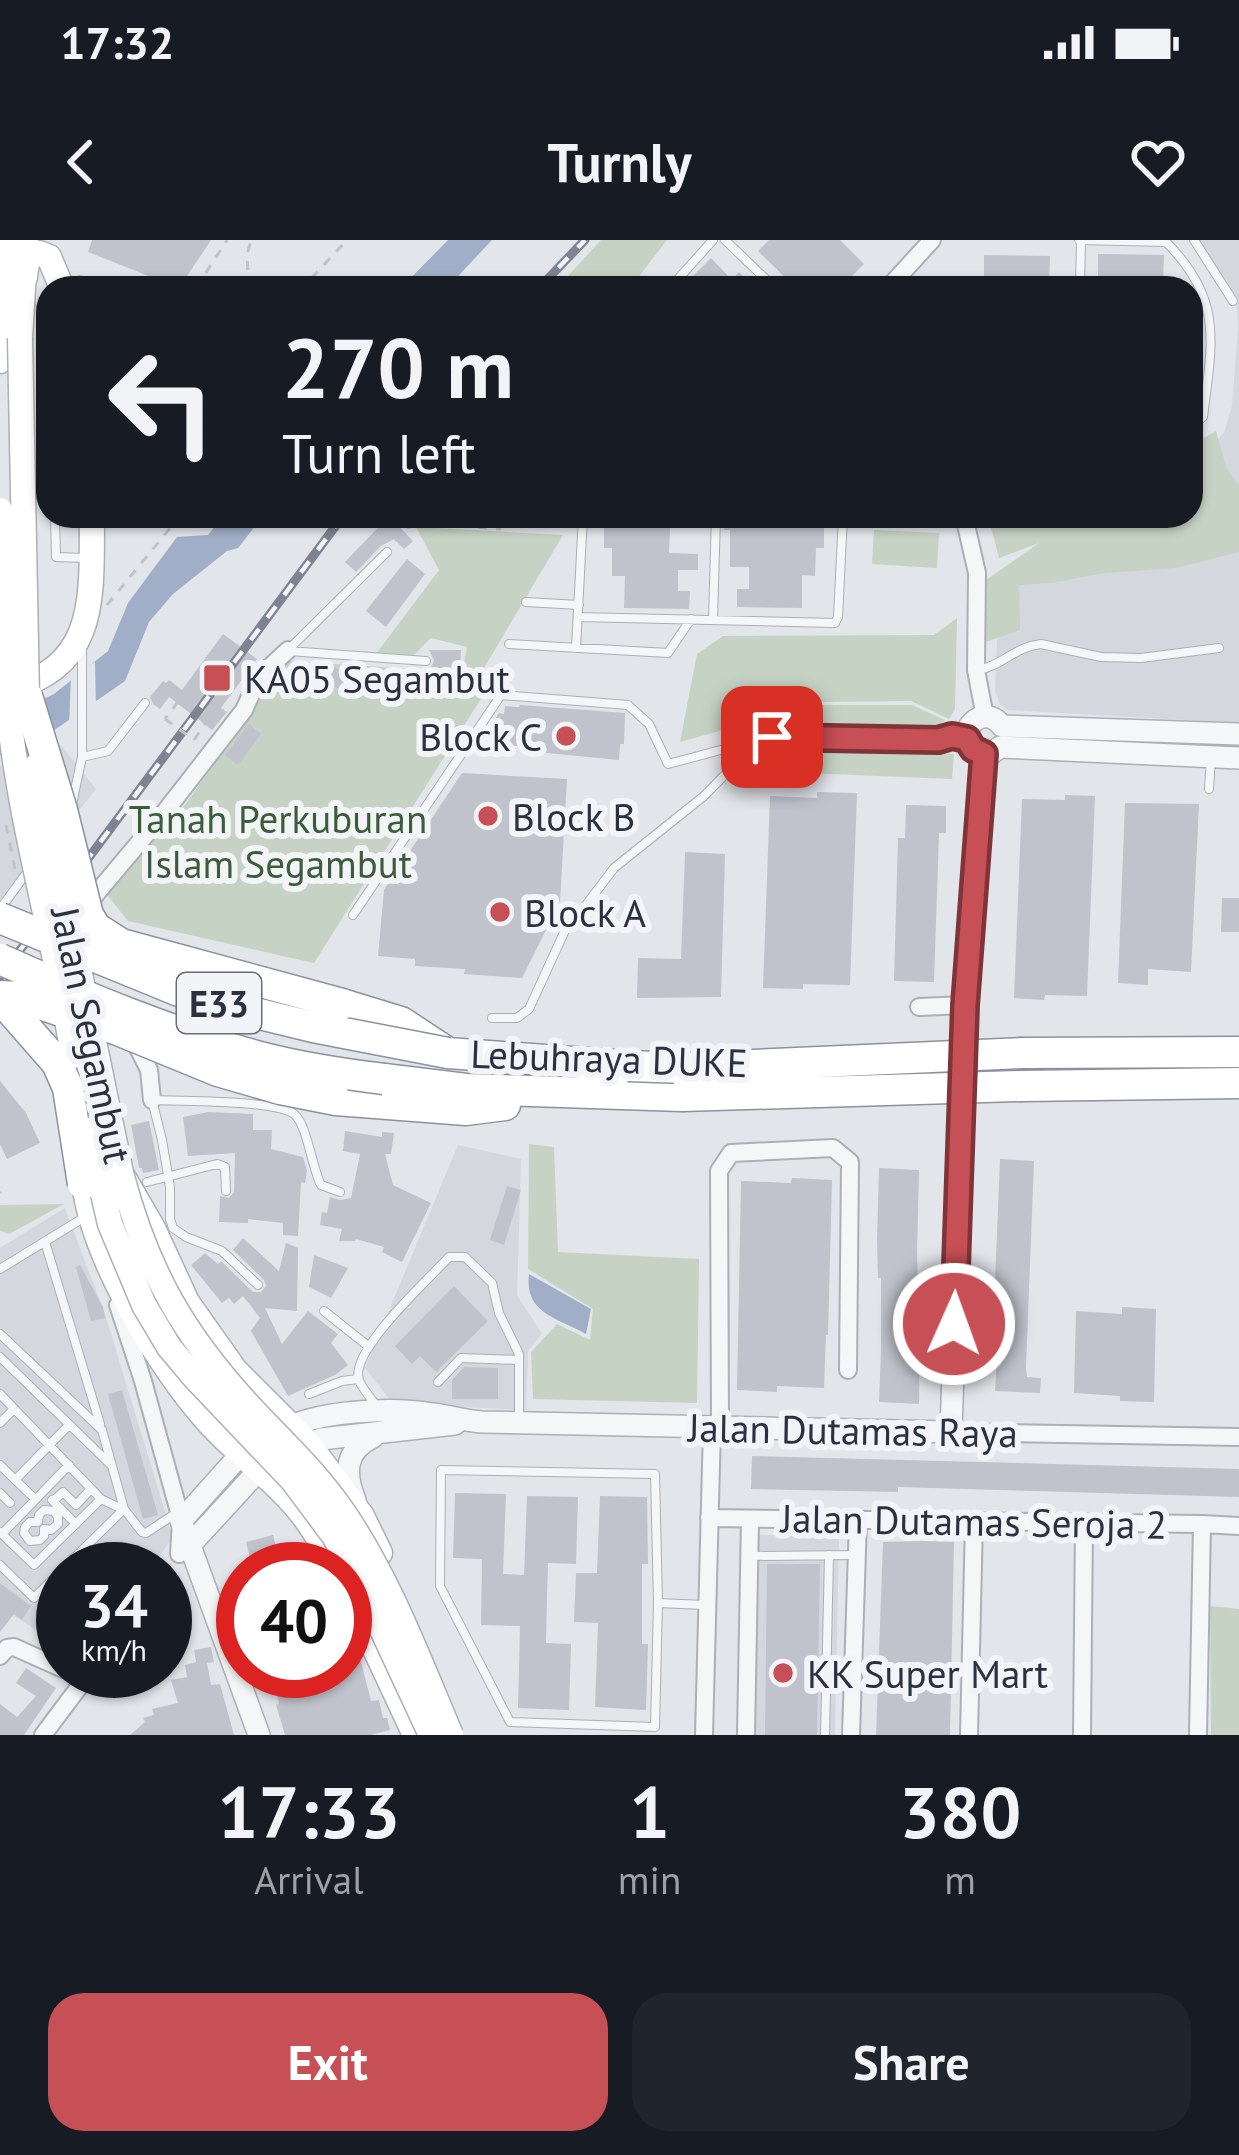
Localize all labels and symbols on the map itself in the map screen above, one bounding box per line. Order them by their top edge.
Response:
place label: KA05 Segambut [244,653,510,704]
marker: KA05 Segambut [201,662,233,694]
pin [721,686,823,788]
place label: Block C [419,711,542,762]
marker: Block C [553,723,579,749]
place label: Block B [512,791,635,842]
park label: Tanah Perkuburan Islam Segambut [129,793,427,889]
marker: Block B [475,803,501,829]
place label: Block A [524,887,646,938]
marker: Block A [487,899,513,925]
street label: Jalan Segambut [40,900,144,1168]
road number: E33 [177,973,261,1033]
street label: Lebuhraya DUKE [470,1028,748,1088]
position arrow [891,1261,1017,1387]
street label: Jalan Dutamas Raya [686,1402,1018,1458]
street label: Jalan Dutamas Seroja 2 [778,1492,1168,1550]
speed limit sign: 40 [216,1542,372,1698]
place label: KK Super Mart [807,1648,1048,1699]
marker: KK Super Mart [770,1660,796,1686]

